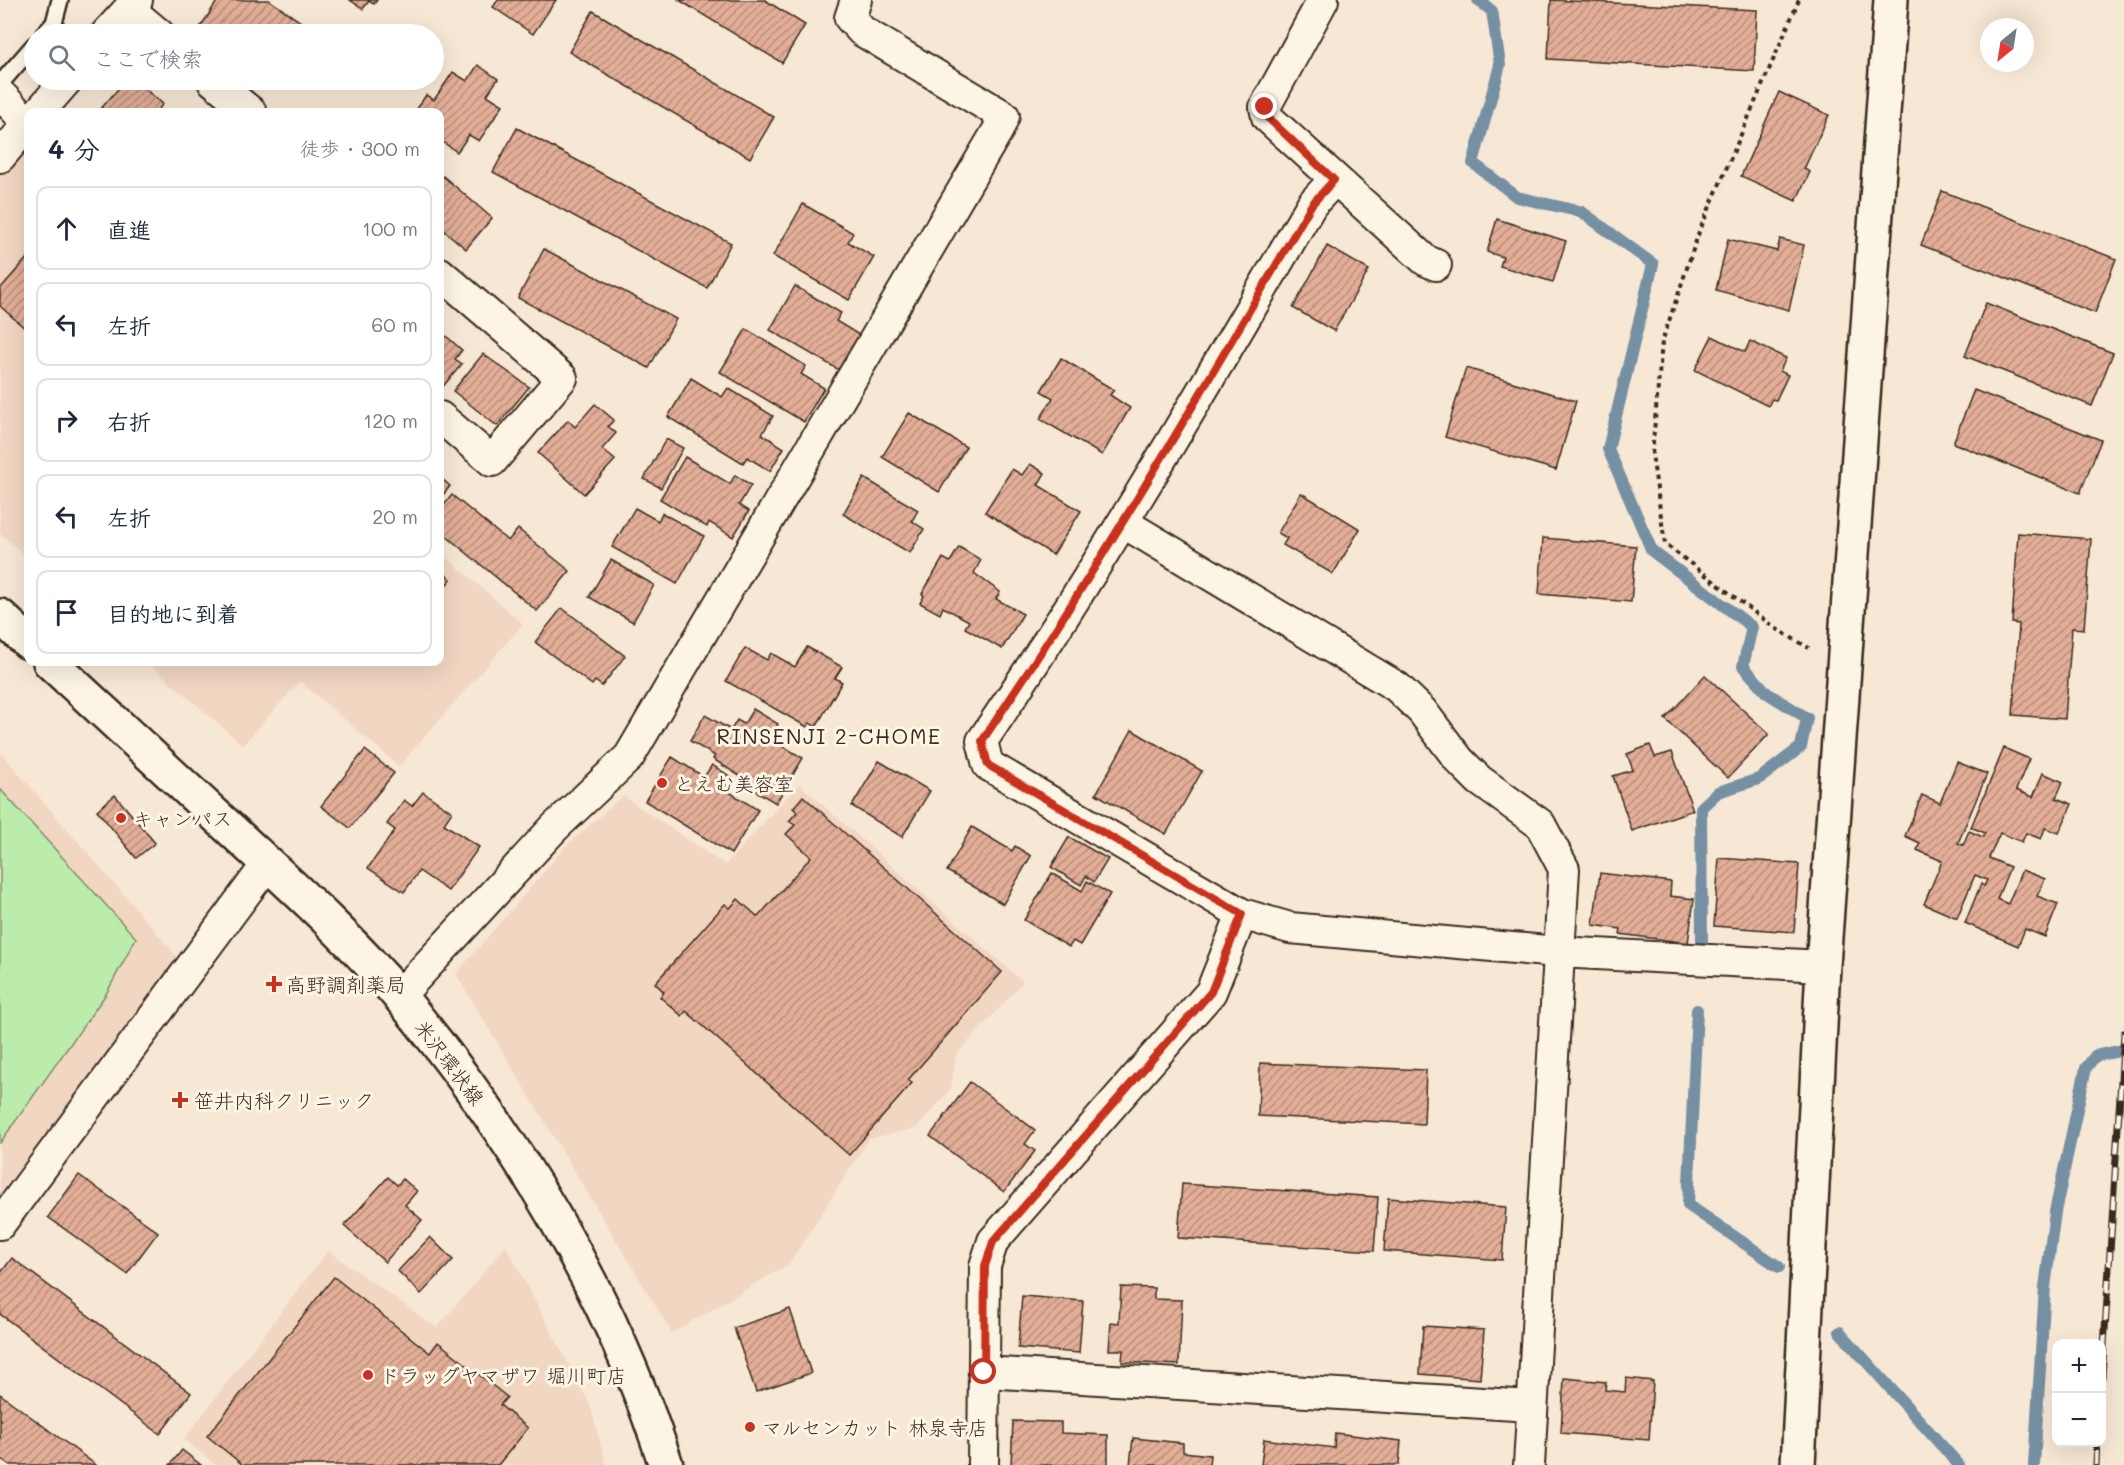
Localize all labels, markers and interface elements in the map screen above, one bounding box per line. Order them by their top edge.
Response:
north arrow [1980,18,2034,72]
search box [24,24,444,90]
icon: search [45,41,78,74]
text: ここで検索 [93,44,203,73]
route end [1251,93,1277,119]
text: 4 分 [48,132,100,166]
text: 徒歩 · 300 m [300,135,420,161]
icon: ahead [50,212,83,245]
text: 直進 [107,215,151,244]
text: 100 m [362,215,418,241]
icon: left [50,308,83,341]
text: 左折 [107,311,151,340]
text: 60 m [371,311,418,337]
icon: right [50,404,83,437]
text: 右折 [107,407,151,436]
text: 120 m [363,407,418,433]
icon: left [50,500,83,533]
text: 左折 [107,503,151,532]
text: 20 m [372,503,418,529]
icon: arrive [50,596,83,629]
text: 目的地に到着 [107,599,239,628]
district label: RINSENJI 2-CHOME [717,722,941,749]
place label: とえむ美容室 [674,770,794,796]
marker: とえむ美容室 [655,776,669,790]
place label: キャンパス [133,805,232,831]
marker: キャンパス [114,811,128,825]
place label: 高野調剤薬局 [286,971,406,997]
marker: 高野調剤薬局 [267,977,281,991]
street label: 米沢環状線 [410,1014,490,1110]
place label: 笹井内科クリニック [194,1087,374,1113]
marker: 笹井内科クリニック [171,1091,189,1109]
map controls [2052,1339,2106,1447]
button: + [2052,1339,2106,1393]
route start [970,1358,996,1384]
place label: ドラッグヤマザワ 堀川町店 [380,1362,626,1388]
marker: ドラッグヤマザワ 堀川町店 [361,1368,375,1382]
button: − [2052,1393,2106,1447]
place label: マルセンカット 林泉寺店 [762,1414,988,1440]
marker: マルセンカット 林泉寺店 [743,1420,757,1434]

